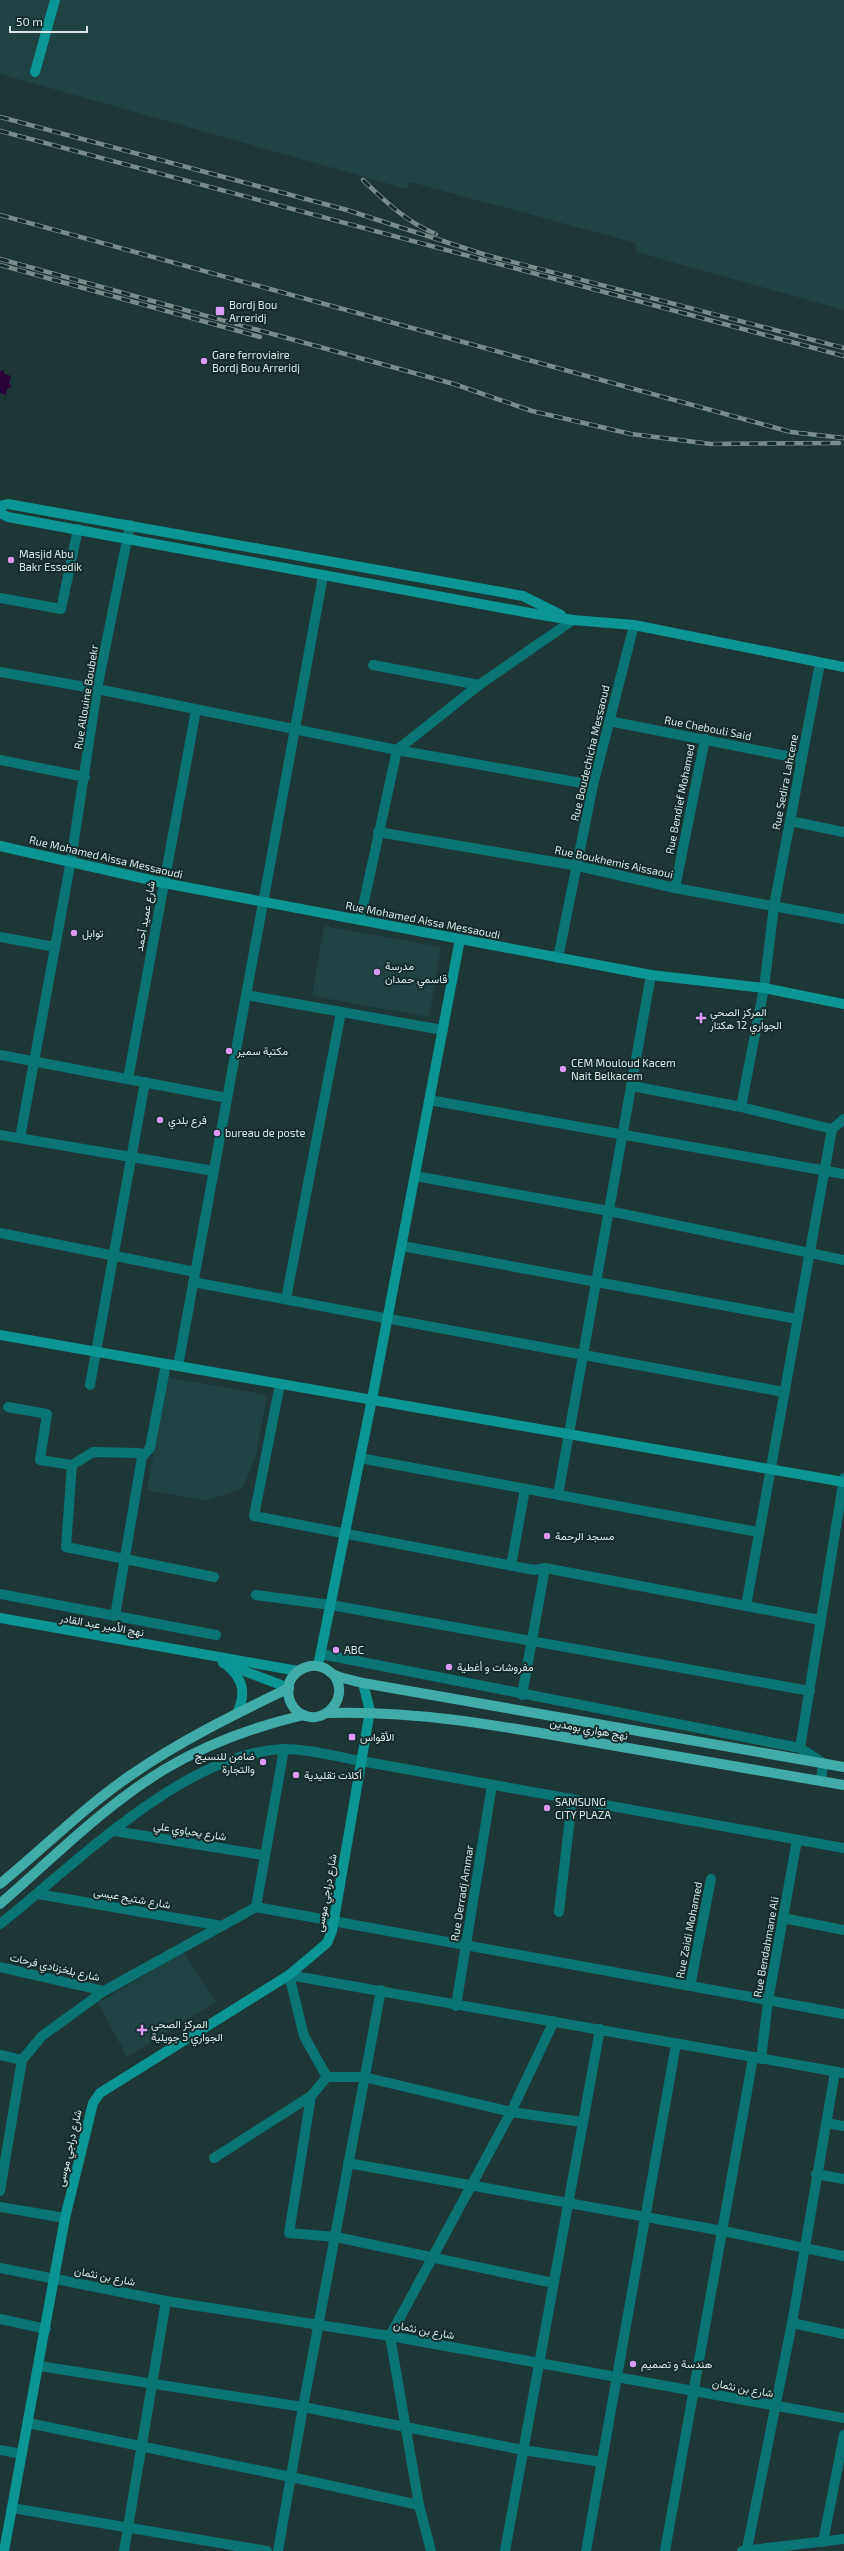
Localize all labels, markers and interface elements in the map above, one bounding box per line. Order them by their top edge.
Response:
scale bar [10,8,87,34]
text: 50 m [16,14,43,28]
place label: Bordj Bou Arreridj [229,298,277,325]
marker: Bordj Bou Arreridj [214,305,226,317]
place label: Gare ferroviaire Bordj Bou Arreridj [212,348,300,375]
marker: Gare ferroviaire Bordj Bou Arreridj [199,356,209,366]
place label: Masjid Abu Bakr Essedik [19,547,82,573]
marker: Masjid Abu Bakr Essedik [6,555,16,565]
street label: Rue Allouine Boubekr [71,643,100,750]
street label: Rue Boudechicha Messaoud [568,684,612,822]
street label: Rue Chebouli Said [663,713,753,742]
street label: Rue Sedira Lahcene [769,733,800,831]
street label: Rue Bendief Mohamed [662,743,697,855]
street label: Rue Mohamed Aissa Messaoudi [28,832,184,881]
street label: Rue Boukhemis Aissaoui [554,843,675,880]
street label: شارع عميد أحمد [132,880,159,952]
street label: Rue Mohamed Aissa Messaoudi [345,898,502,941]
place label: توابل [82,926,104,940]
marker: توابل [69,928,79,938]
place label: مدرسة قاسمي حمدان [385,959,447,989]
marker: مدرسة قاسمي حمدان [372,967,382,977]
place label: المركز الصحي الجواري 12 هكتار [709,1005,782,1035]
marker: المركز الصحي الجواري 12 هكتار [695,1012,707,1024]
place label: مكتبة سمير [236,1044,288,1058]
marker: مكتبة سمير [224,1046,234,1056]
place label: CEM Mouloud Kacem Nait Belkacem [571,1056,676,1082]
marker: CEM Mouloud Kacem Nait Belkacem [558,1064,568,1074]
place label: فرع بلدي [168,1113,207,1130]
marker: فرع بلدي [155,1115,165,1125]
place label: bureau de poste [225,1126,306,1139]
marker: bureau de poste [212,1128,222,1138]
place label: مسجد الرحمة [555,1529,615,1543]
marker: مسجد الرحمة [542,1531,552,1541]
street label: نهج الأمير عبد القادر [58,1611,145,1640]
place label: ABC [344,1643,364,1656]
marker: ABC [331,1645,341,1655]
place label: مفروشات و أغطية [457,1660,534,1674]
marker: مفروشات و أغطية [444,1662,454,1672]
street label: نهج هواري بومدين [548,1715,629,1746]
place label: الأقواس [360,1730,394,1744]
marker: الأقواس [347,1732,357,1742]
place label: ضامن للنسيج والتجارة [195,1749,255,1776]
marker: ضامن للنسيج والتجارة [258,1757,268,1767]
place label: أكلات تقليدية [304,1768,362,1782]
marker: أكلات تقليدية [291,1770,301,1780]
place label: SAMSUNG CITY PLAZA [555,1795,611,1821]
marker: SAMSUNG CITY PLAZA [542,1803,552,1813]
street label: شارع يحياوي علي [152,1818,228,1847]
street label: Rue Derradj Ammar [447,1843,477,1942]
street label: شارع دراجي موسى [312,1853,343,1934]
street label: Rue Zaidi Mohamed [673,1881,704,1979]
street label: شارع شتيح عيسى [92,1884,172,1913]
street label: Rue Bendahmane Ali [750,1895,781,1998]
street label: شارع بلخزنادي فرحات [8,1950,102,1987]
place label: المركز الصحي الجواري 5 جويلية [151,2017,223,2047]
marker: المركز الصحي الجواري 5 جويلية [136,2024,148,2036]
street label: شارع دراجي موسى [53,2108,88,2189]
street label: شارع بن نثمان [73,2263,137,2290]
street label: شارع بن نثمان [392,2318,456,2343]
place label: هندسة و تصميم [641,2357,713,2372]
marker: هندسة و تصميم [628,2359,638,2369]
street label: شارع بن نثمان [711,2376,775,2401]

